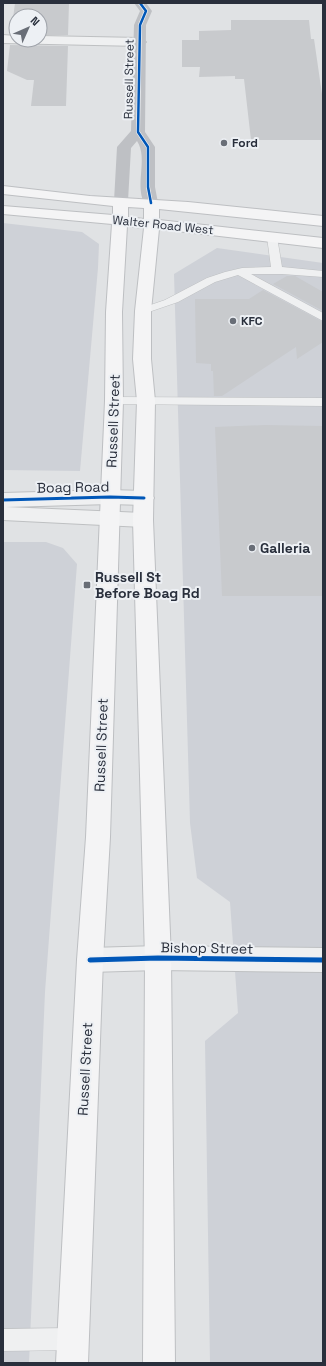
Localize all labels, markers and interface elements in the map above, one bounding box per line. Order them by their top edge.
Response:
north arrow [8,8,48,48]
text: N [28,13,43,28]
street label: Russell Street [120,39,138,119]
place label: Ford [232,135,258,151]
marker: Ford [219,138,229,148]
street label: Walter Road West [112,212,214,238]
place label: KFC [241,313,263,329]
marker: KFC [228,316,238,326]
street label: Russell Street [102,374,124,468]
street label: Boag Road [36,477,110,497]
place label: Galleria [260,539,310,557]
marker: Galleria [247,543,257,553]
place label: Russell St Before Boag Rd [95,568,200,602]
marker: Russell St Before Boag Rd [82,580,92,590]
street label: Russell Street [90,698,112,792]
street label: Bishop Street [160,938,254,958]
street label: Russell Street [74,1022,96,1116]

